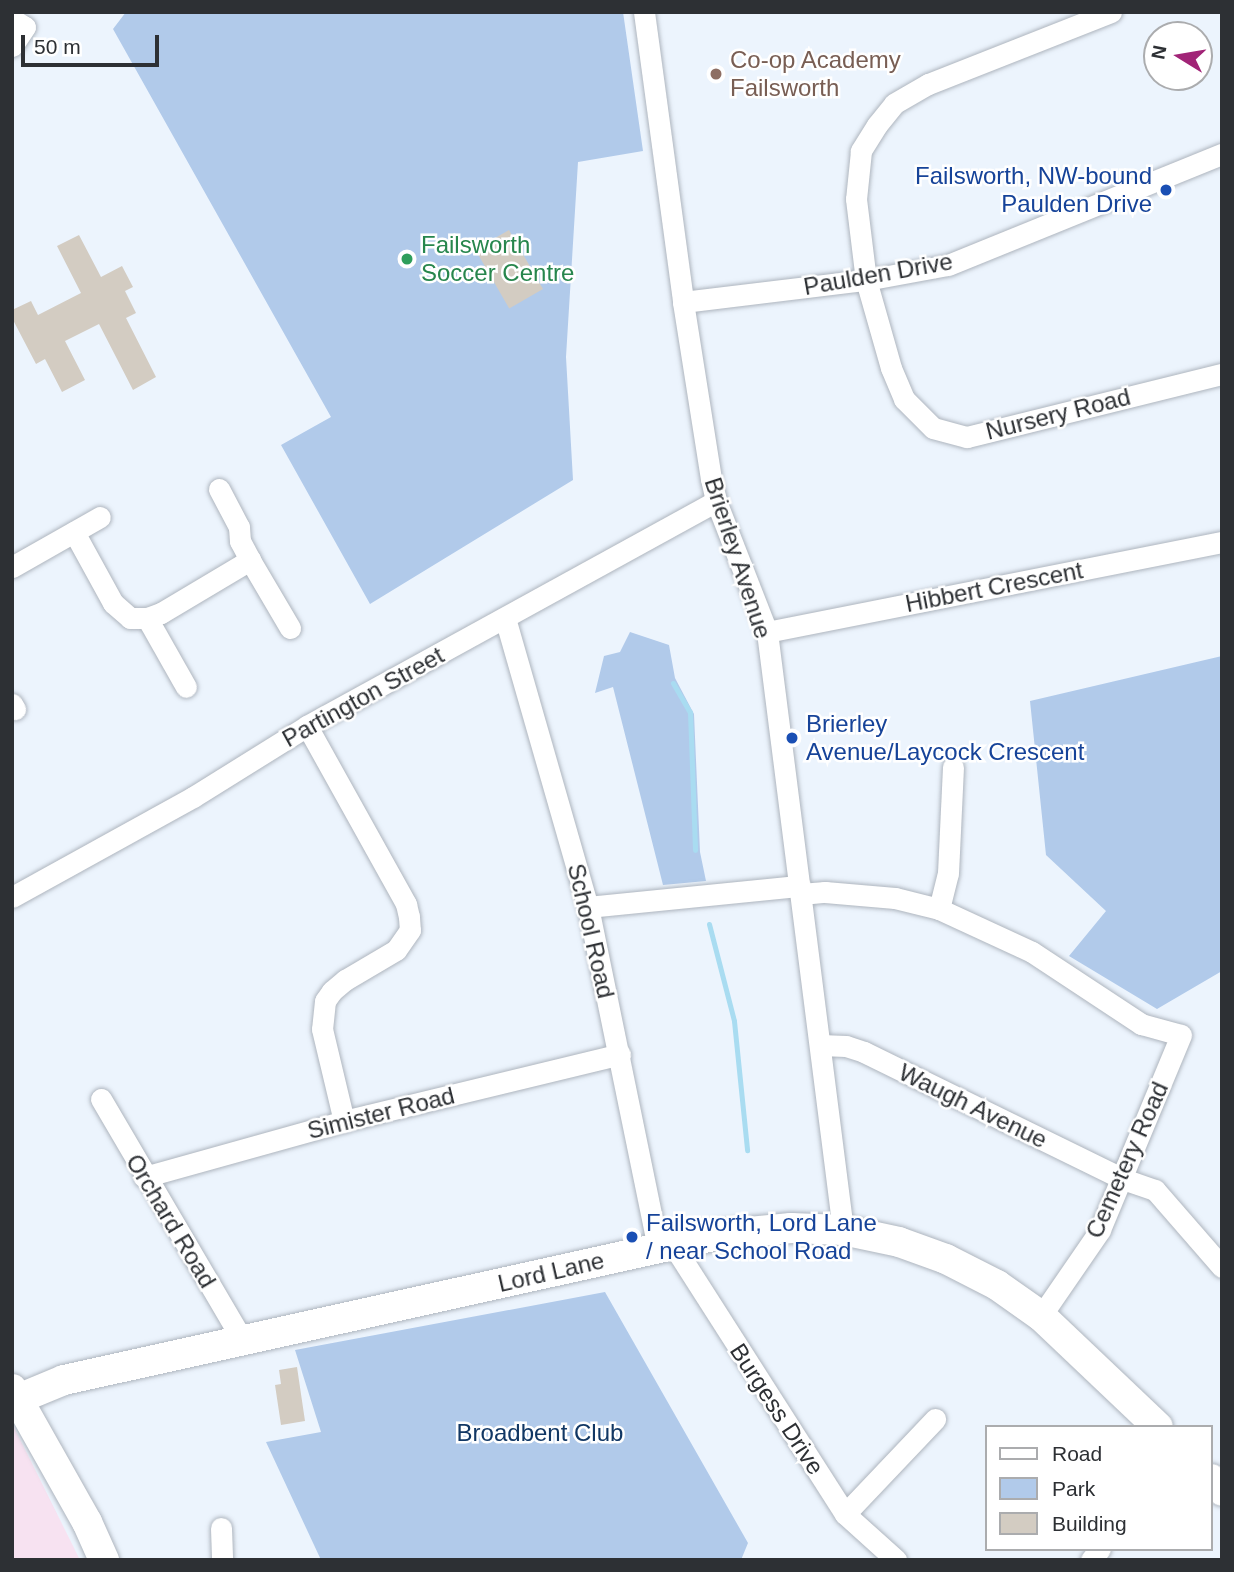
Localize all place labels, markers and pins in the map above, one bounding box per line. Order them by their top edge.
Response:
place label: Co-op Academy Failsworth [730,46,902,102]
marker: Co-op Academy Failsworth [708,66,724,82]
place label: Failsworth, NW-bound Paulden Drive [915,162,1152,218]
marker: Failsworth, NW-bound Paulden Drive [1158,182,1174,198]
place label: Failsworth Soccer Centre [421,231,574,287]
marker: Failsworth Soccer Centre [399,251,415,267]
place label: Brierley Avenue/Laycock Crescent [806,710,1084,766]
marker: Brierley Avenue/Laycock Crescent [784,730,800,746]
place label: Failsworth, Lord Lane / near School Road [646,1209,877,1265]
marker: Failsworth, Lord Lane / near School Road [624,1229,640,1245]

